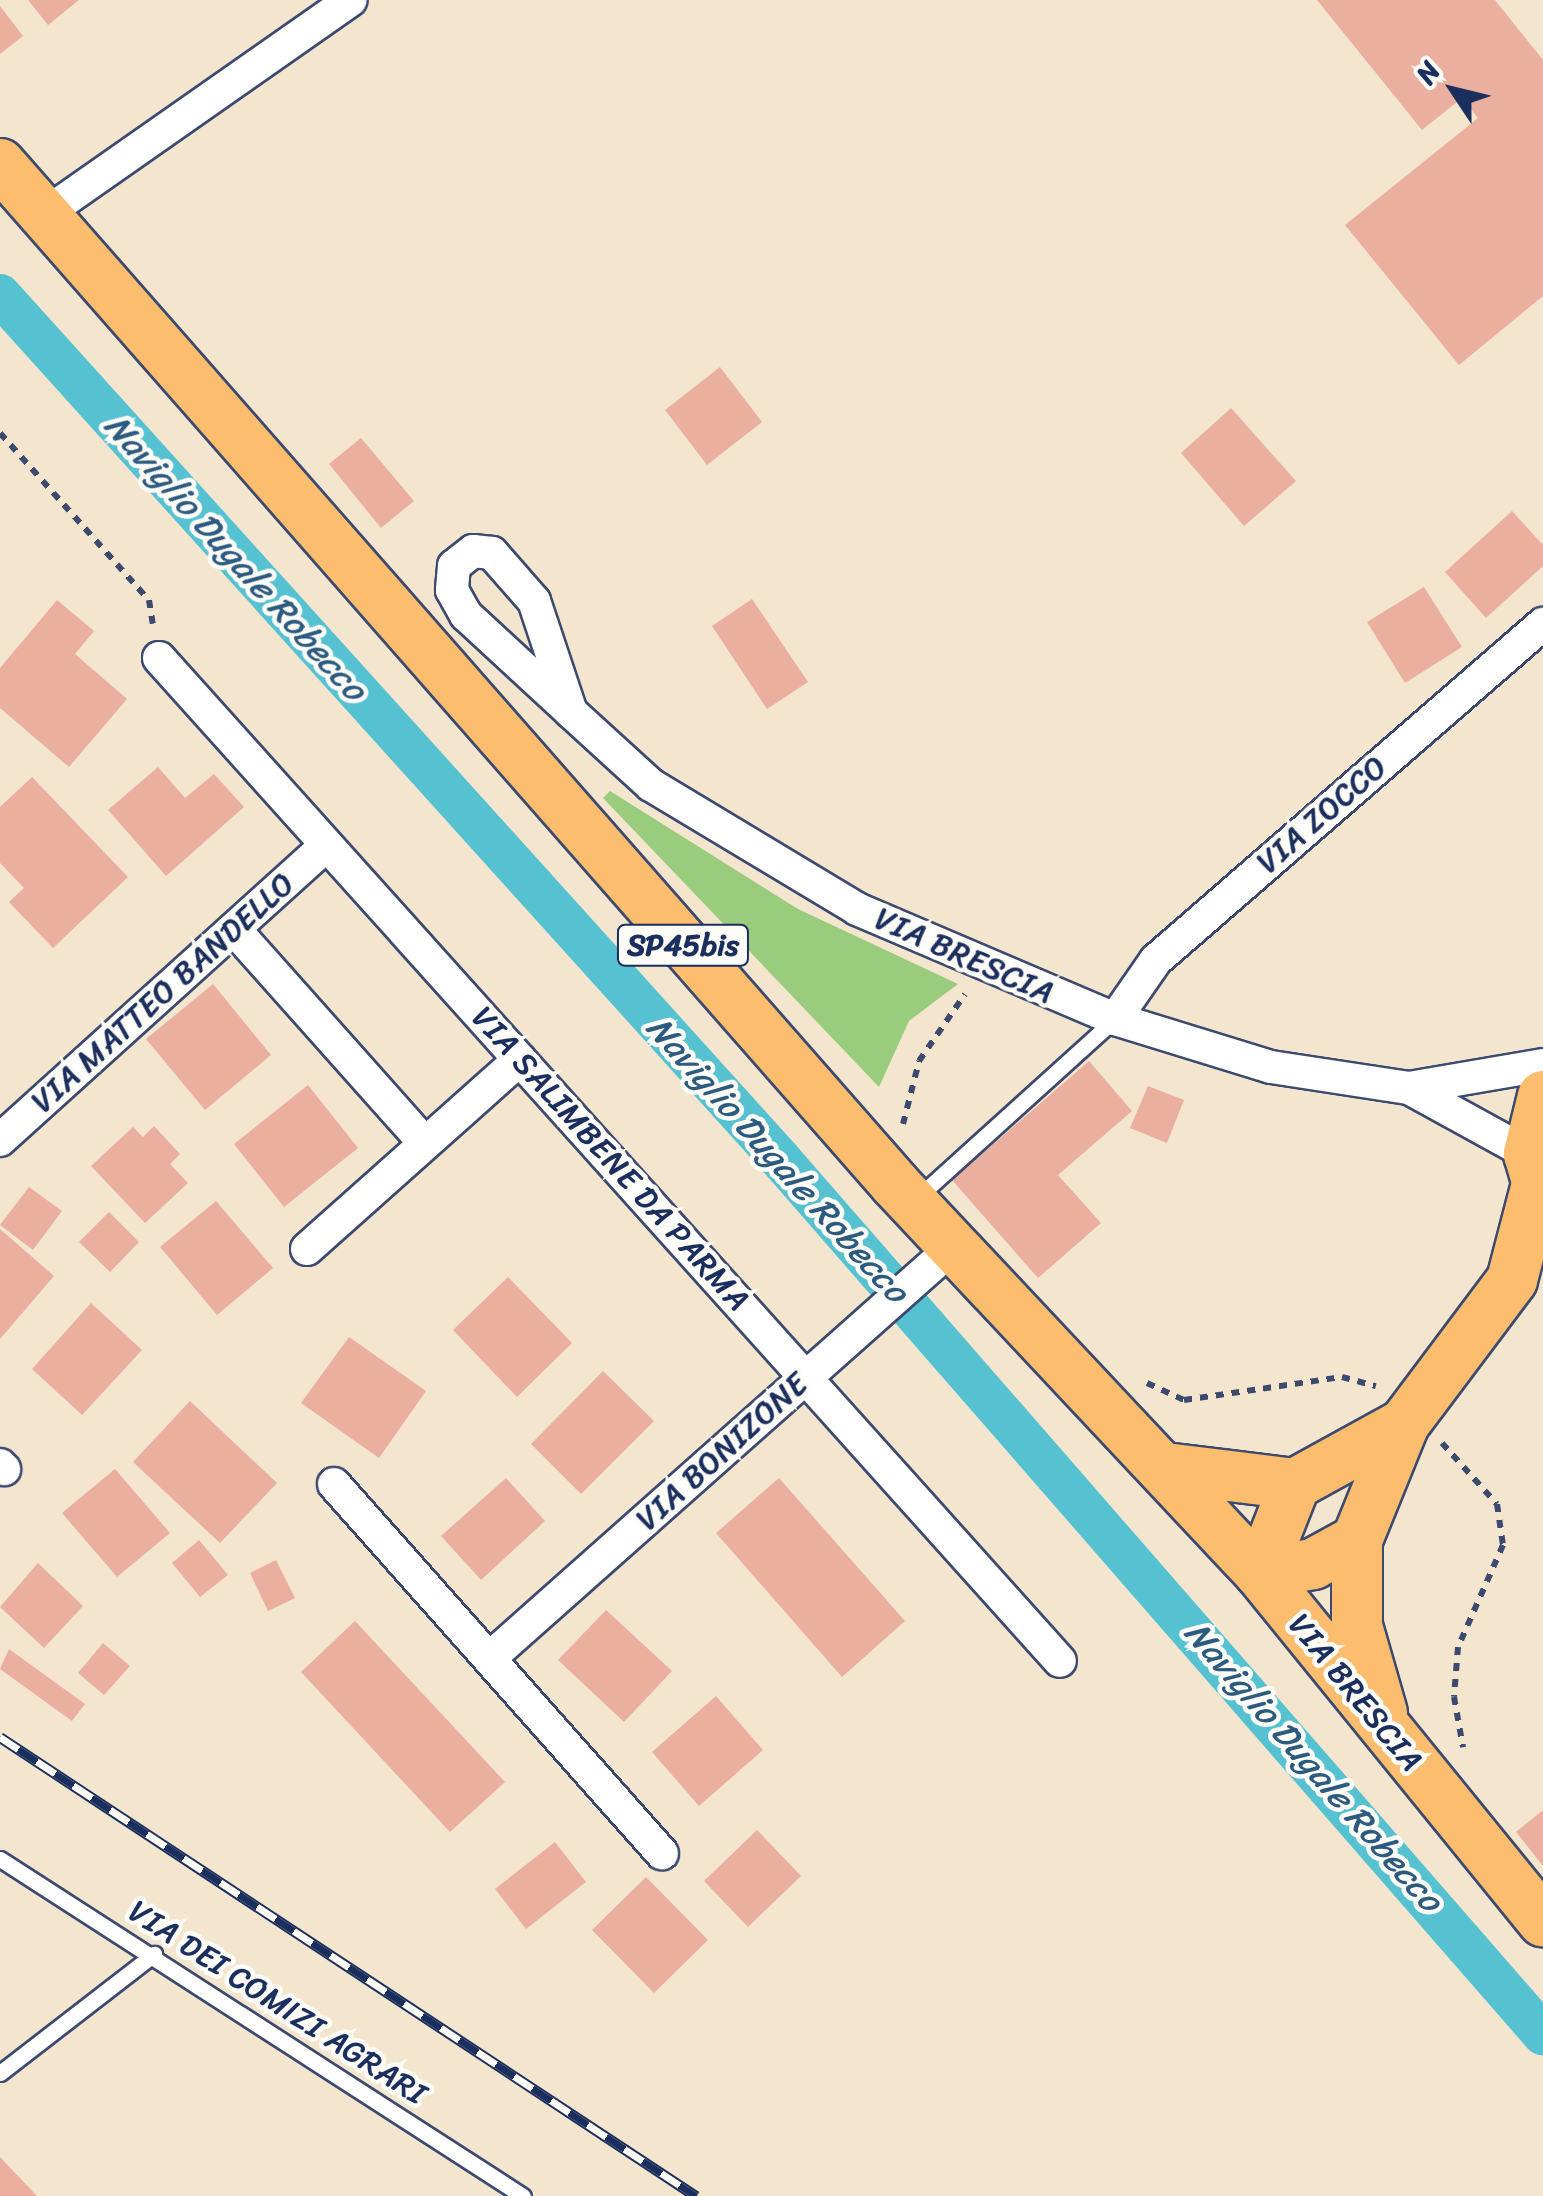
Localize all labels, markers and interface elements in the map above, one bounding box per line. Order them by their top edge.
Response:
north arrow [1403,40,1503,140]
text: N [1402,51,1454,95]
water label: Naviglio Dugale Robecco [96,405,376,709]
street label: VIA ZOCCO [1249,748,1395,882]
street label: VIA MATTEO BANDELLO [24,865,302,1121]
street label: VIA BRESCIA [871,901,1057,1011]
road number: SP45bis [616,920,750,970]
street label: VIA SALIMBENE DA PARMA [465,1001,755,1317]
water label: Naviglio Dugale Robecco [638,1007,918,1311]
street label: VIA BONIZONE [630,1366,814,1538]
street label: VIA BRESCIA [1282,1609,1428,1777]
water label: Naviglio Dugale Robecco [1176,1612,1452,1920]
street label: VIA DEI COMIZI AGRARI [124,1894,430,2112]

